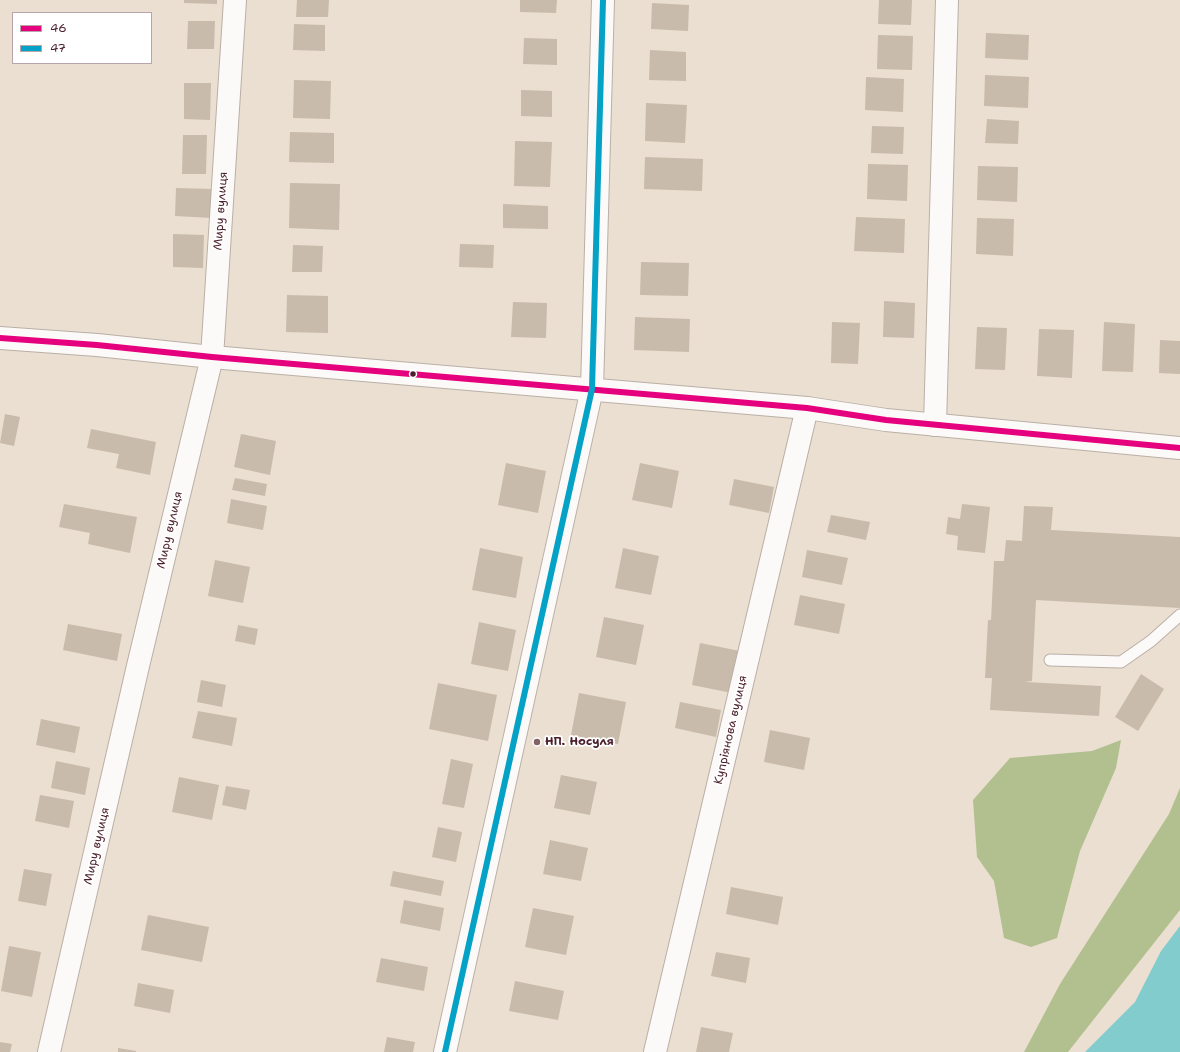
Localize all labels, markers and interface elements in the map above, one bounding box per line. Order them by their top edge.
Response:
legend [12,12,152,64]
text: 46 [50,20,67,36]
text: 47 [50,40,66,56]
street label: Миру вулиця [211,171,231,251]
unlabelled marker [408,369,418,379]
street label: Миру вулиця [154,490,186,570]
street label: Купріянова вулиця [711,674,751,786]
place label: НП. Носуля [545,735,614,749]
marker: НП. Носуля [532,737,542,747]
street label: Миру вулиця [81,806,113,886]

